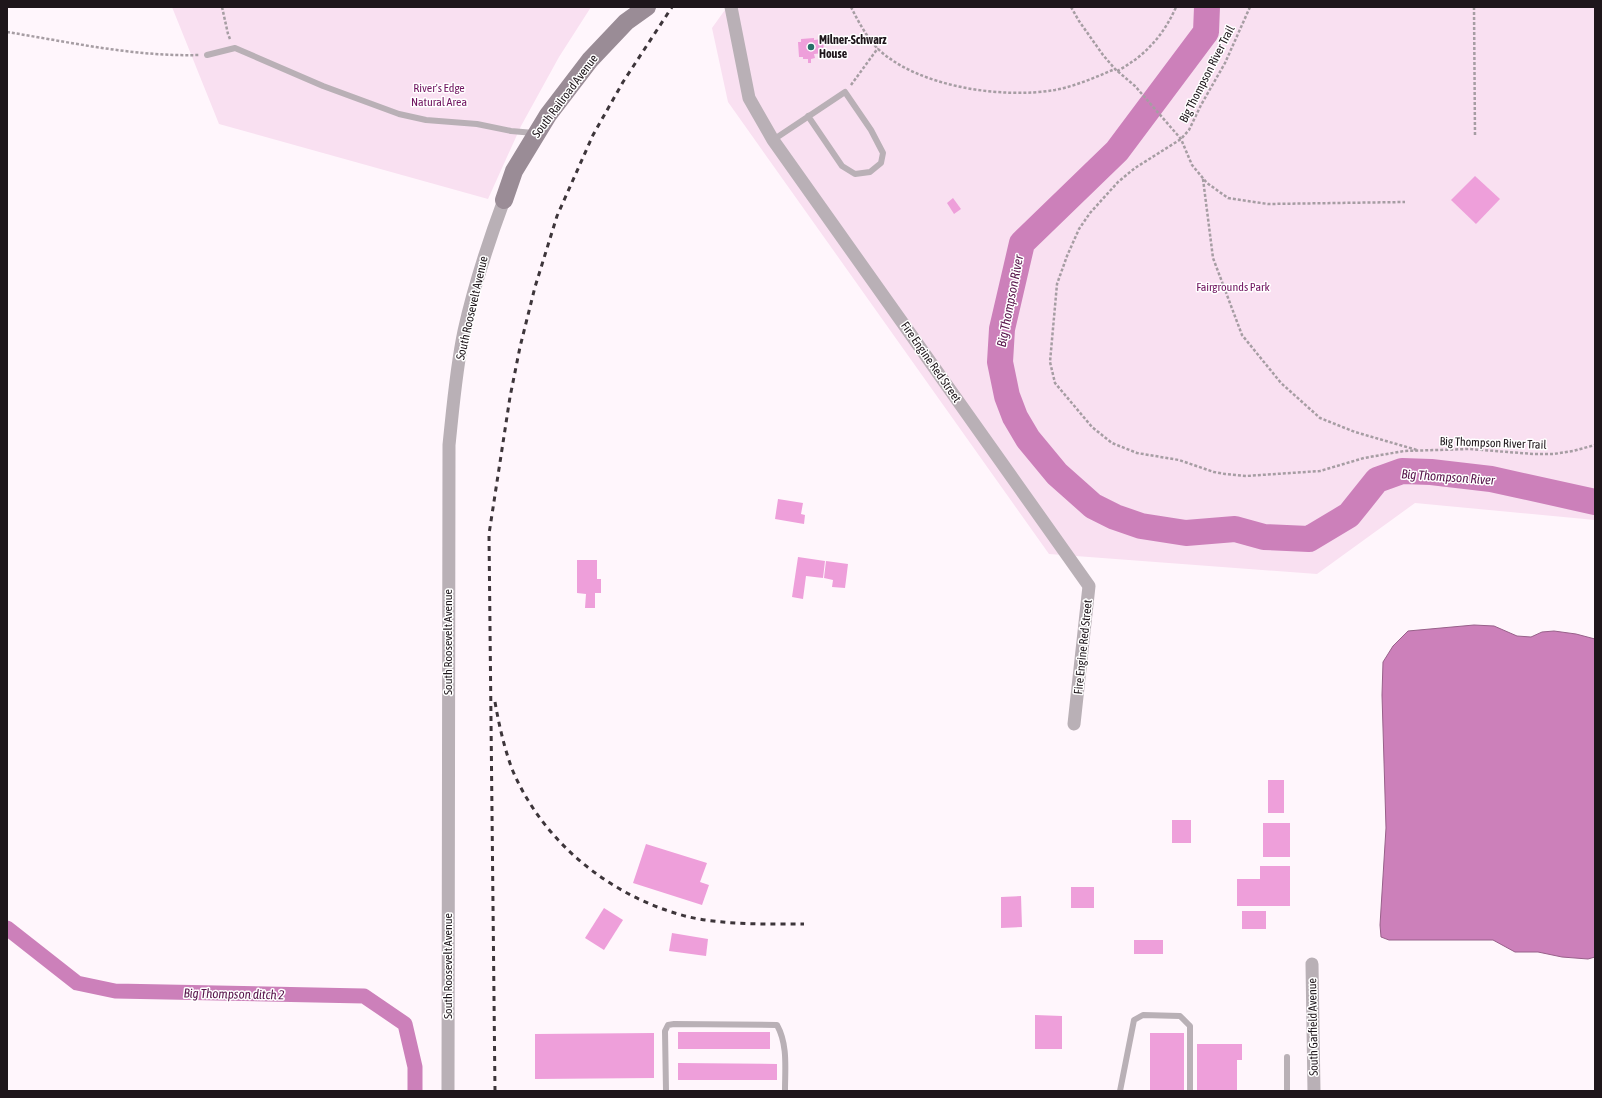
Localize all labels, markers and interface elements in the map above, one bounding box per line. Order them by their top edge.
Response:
street label: Big Thompson River Trail [1176,22,1238,125]
place label: Milner-Schwarz House [819,33,887,61]
marker: Milner-Schwarz House [806,42,816,52]
street label: South Railroad Avenue [529,52,601,140]
park label: River's Edge Natural Area [411,81,467,109]
water label: Big Thompson River [994,252,1027,348]
street label: South Roosevelt Avenue [453,255,491,361]
park label: Fairgrounds Park [1196,280,1271,294]
street label: Fire Engine Red Street [898,319,964,405]
street label: Big Thompson River Trail [1439,434,1548,452]
water label: Big Thompson River [1401,466,1496,488]
street label: South Roosevelt Avenue [441,589,455,695]
street label: Fire Engine Red Street [1071,598,1095,695]
street label: South Roosevelt Avenue [441,913,455,1019]
street label: South Garfield Avenue [1305,978,1321,1076]
water label: Big Thompson ditch 2 [183,986,285,1002]

